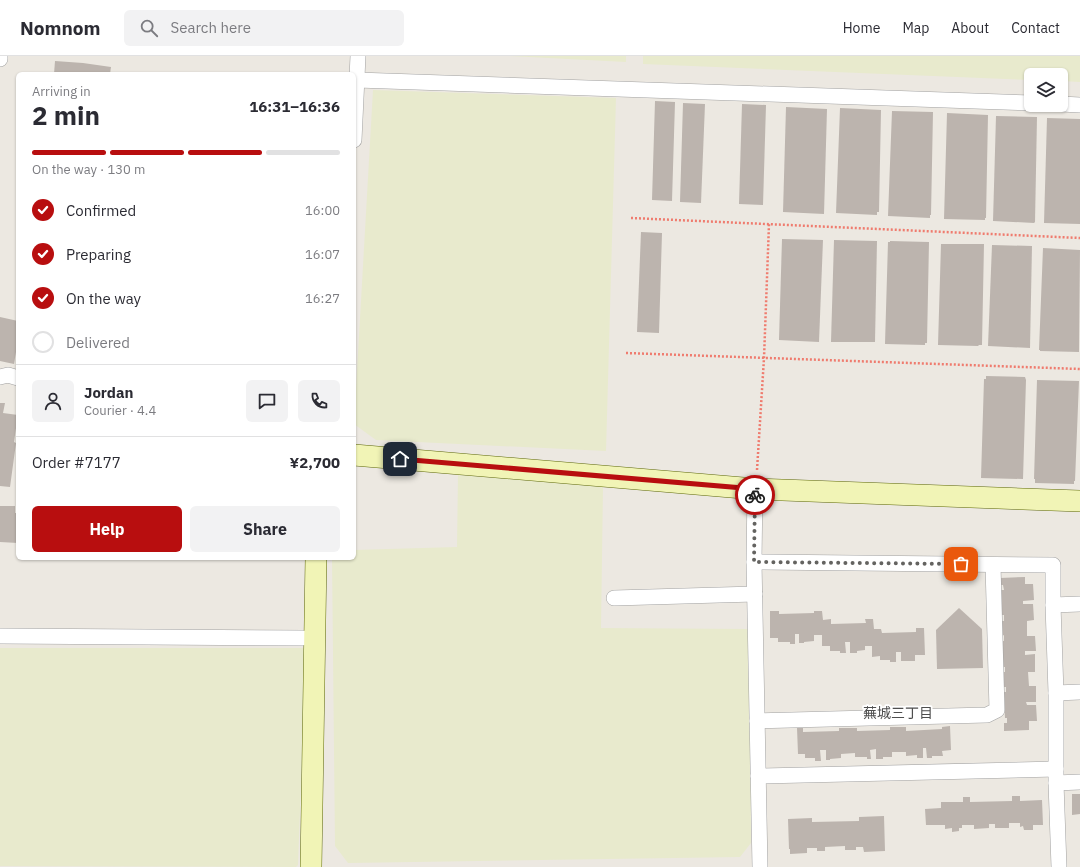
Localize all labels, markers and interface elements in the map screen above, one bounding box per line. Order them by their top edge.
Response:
search box [124,10,404,46]
text: Nomnom [20,16,100,40]
icon: search [138,17,160,39]
text: Search here [170,18,251,37]
text: Home [843,19,880,37]
text: Map [902,19,929,37]
text: About [951,19,989,37]
text: Contact [1011,19,1060,37]
map controls [1024,68,1068,112]
button: layers [1024,68,1068,112]
text: Arriving in [32,83,91,100]
text: 16:31–16:36 [249,97,340,116]
text: 2 min [32,98,100,132]
text: On the way · 130 m [32,161,145,178]
icon: check [32,199,54,221]
text: Confirmed [66,201,136,220]
text: 16:00 [305,202,340,219]
icon: check [32,243,54,265]
text: Preparing [66,245,131,264]
text: 16:07 [305,246,340,263]
icon: check [32,287,54,309]
text: On the way [66,289,141,308]
text: 16:27 [305,290,340,307]
text: Delivered [66,333,130,352]
button: person [32,380,74,422]
button: chat [246,380,288,422]
button: phone [298,380,340,422]
text: Jordan [84,383,133,402]
text: Courier · 4.4 [84,402,156,419]
pin [383,442,417,476]
icon: home [389,448,411,470]
text: Order #7177 [32,453,121,472]
text: ¥2,700 [290,453,340,472]
courier [735,475,775,515]
icon: bike [744,484,766,506]
button: Help [32,506,182,552]
button: Share [190,506,340,552]
pin [944,547,978,581]
icon: bag [950,553,972,575]
district label: 蕪城三丁目 [863,704,933,722]

